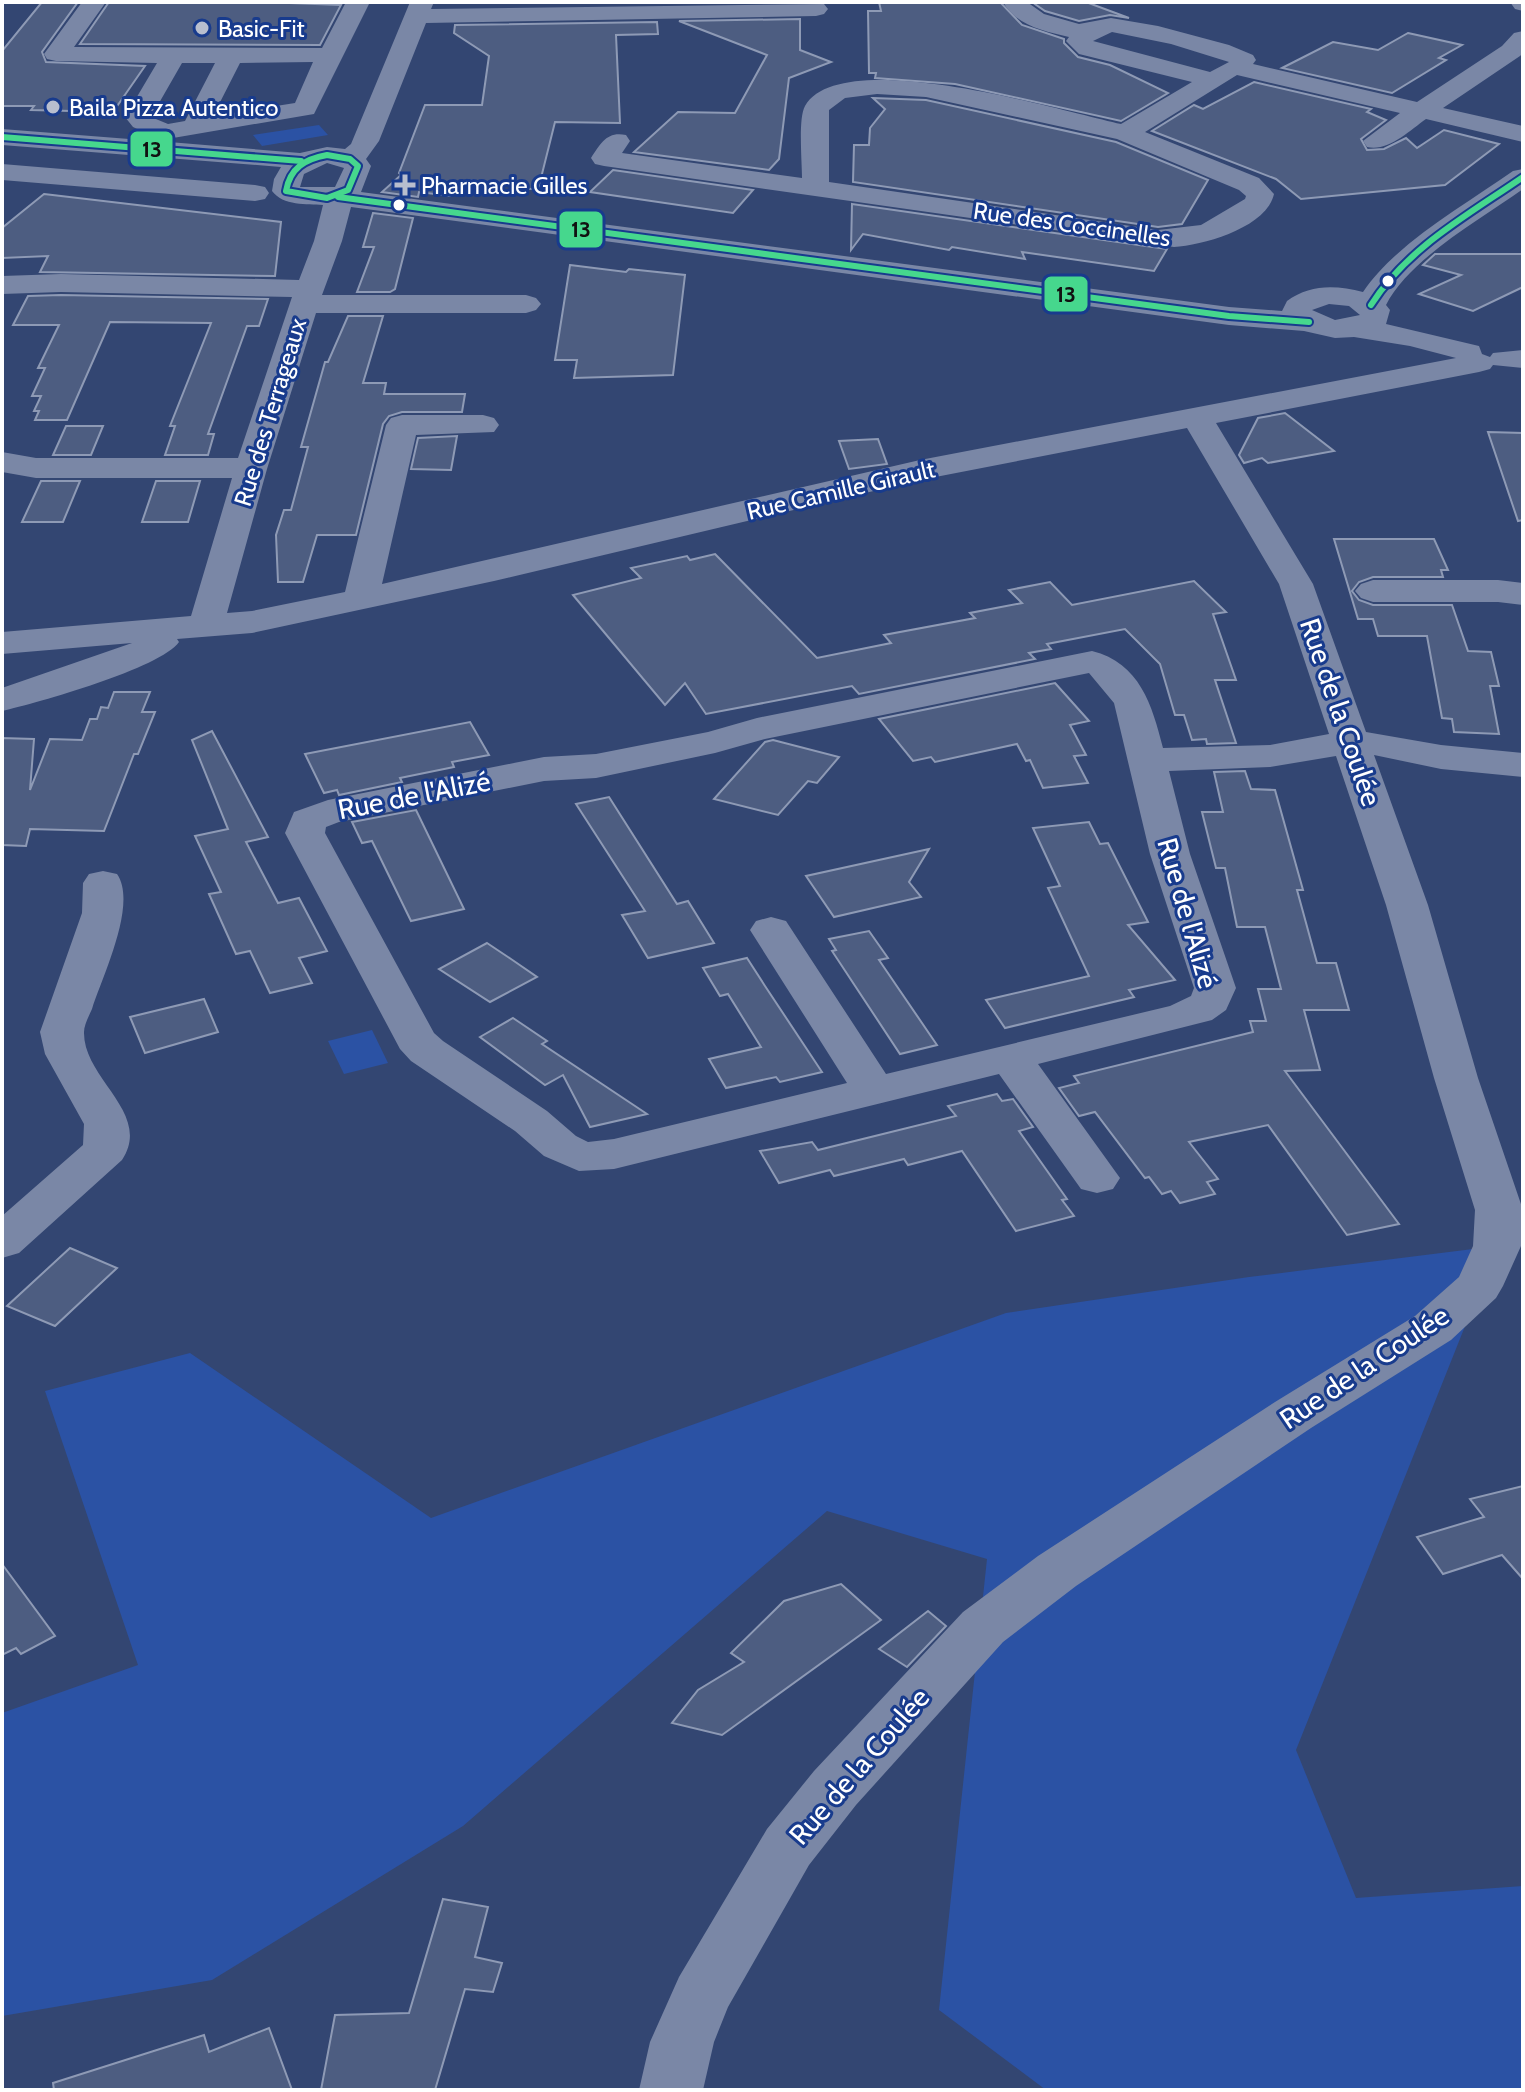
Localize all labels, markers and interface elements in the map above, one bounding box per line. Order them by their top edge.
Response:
place label: Basic-Fit [218,14,305,43]
marker: Basic-Fit [193,19,211,37]
place label: Baila Pizza Autentico [69,93,278,122]
marker: Baila Pizza Autentico [44,98,62,116]
line badge: 13 [129,130,174,168]
text: 13 [142,136,162,163]
place label: Pharmacie Gilles [421,171,588,200]
marker: Pharmacie Gilles [396,176,414,194]
street label: Rue des Coccinelles [972,196,1173,252]
unlabelled marker [391,197,407,213]
line badge: 13 [558,210,604,249]
text: 13 [571,216,591,243]
unlabelled marker [1380,273,1396,289]
line badge: 13 [1043,275,1089,313]
text: 13 [1056,281,1076,308]
street label: Rue des Terrageaux [228,314,313,509]
street label: Rue Camille Girault [744,454,938,526]
street label: Rue de la Coulée [1293,614,1389,810]
street label: Rue de l'Alizé [335,764,493,826]
street label: Rue de l'Alizé [1150,834,1226,992]
street label: Rue de la Coulée [1273,1298,1455,1436]
street label: Rue de la Coulée [782,1681,936,1851]

